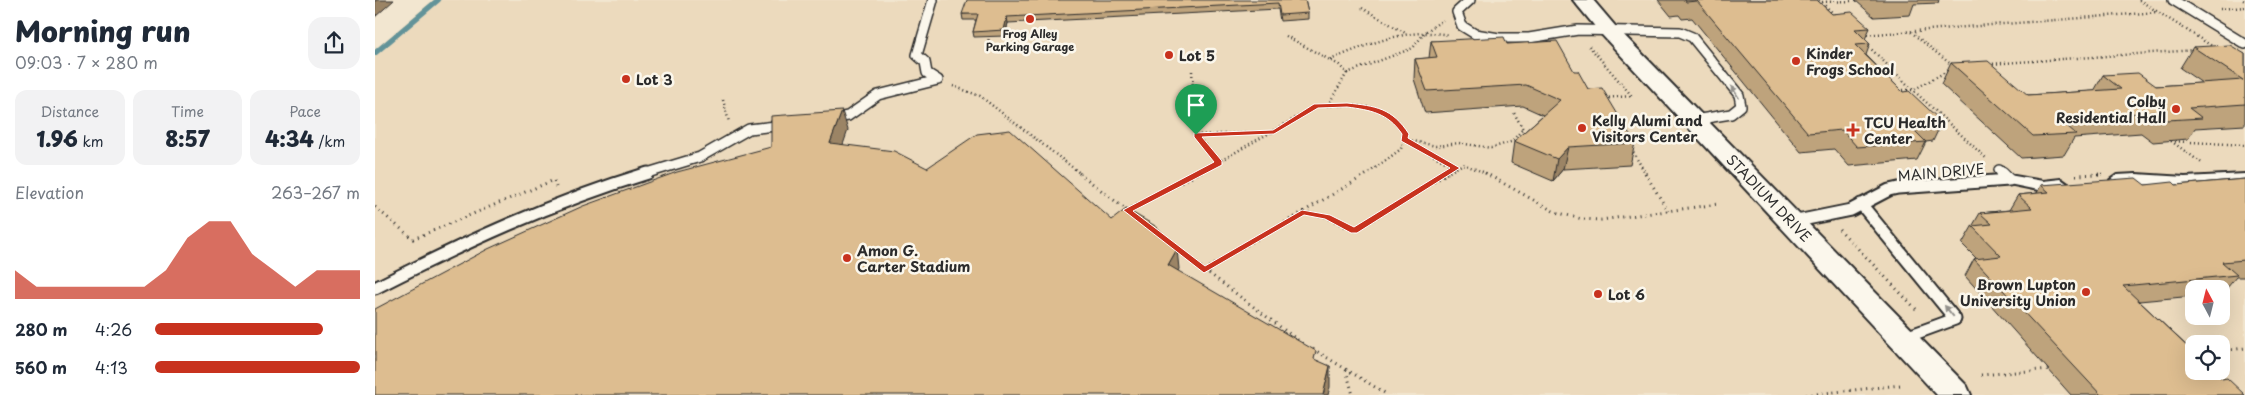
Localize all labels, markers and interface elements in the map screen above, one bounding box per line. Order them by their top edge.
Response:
text: Morning run [15,9,191,52]
marker: Frog Alley Parking Garage [1024,13,1036,25]
button: share [308,17,360,69]
place label: Frog Alley Parking Garage [986,25,1074,55]
place label: Kinder Frogs School [1806,43,1894,80]
place label: Lot 5 [1179,45,1215,66]
marker: Lot 5 [1163,49,1175,61]
text: 09:03 · 7 × 280 m [15,50,158,74]
marker: Kinder Frogs School [1790,55,1802,67]
place label: Lot 3 [636,69,673,90]
marker: Lot 3 [620,73,632,85]
pin [1175,84,1217,135]
one-way arrow [1730,85,1740,99]
icon: arrive [1182,91,1210,119]
place label: Colby Residential Hall [2056,91,2166,128]
text: Distance [40,101,99,122]
text: Time [171,101,204,122]
text: Pace [289,101,321,122]
marker: Colby Residential Hall [2170,103,2182,115]
place label: Kelly Alumi and Visitors Center [1592,110,1703,147]
place label: TCU Health Center [1864,112,1946,149]
text: 1.96 [36,122,78,154]
text: 8:57 [165,122,210,154]
text: 4:34 [265,122,314,154]
marker: Kelly Alumi and Visitors Center [1576,122,1588,134]
marker: TCU Health Center [1846,123,1860,137]
text: km [78,131,103,152]
text: /km [314,131,345,152]
street label: STADIUM DRIVE [1722,149,1817,247]
street label: MAIN DRIVE [1897,158,1985,186]
text: Elevation [15,180,84,204]
text: 263–267 m [271,180,360,204]
place label: Amon G. Carter Stadium [856,240,970,277]
marker: Amon G. Carter Stadium [841,252,853,264]
place label: Brown Lupton University Union [1960,274,2076,311]
north arrow [2185,280,2230,325]
map controls [2185,280,2230,380]
place label: Lot 6 [1608,284,1645,305]
marker: Brown Lupton University Union [2080,286,2092,298]
marker: Lot 6 [1592,288,1604,300]
one-way arrow [1943,305,1954,318]
text: 280 m [15,317,67,341]
text: 4:26 [95,317,132,341]
button: locate [2185,335,2230,380]
text: 560 m [15,355,67,379]
text: 4:13 [95,355,128,379]

